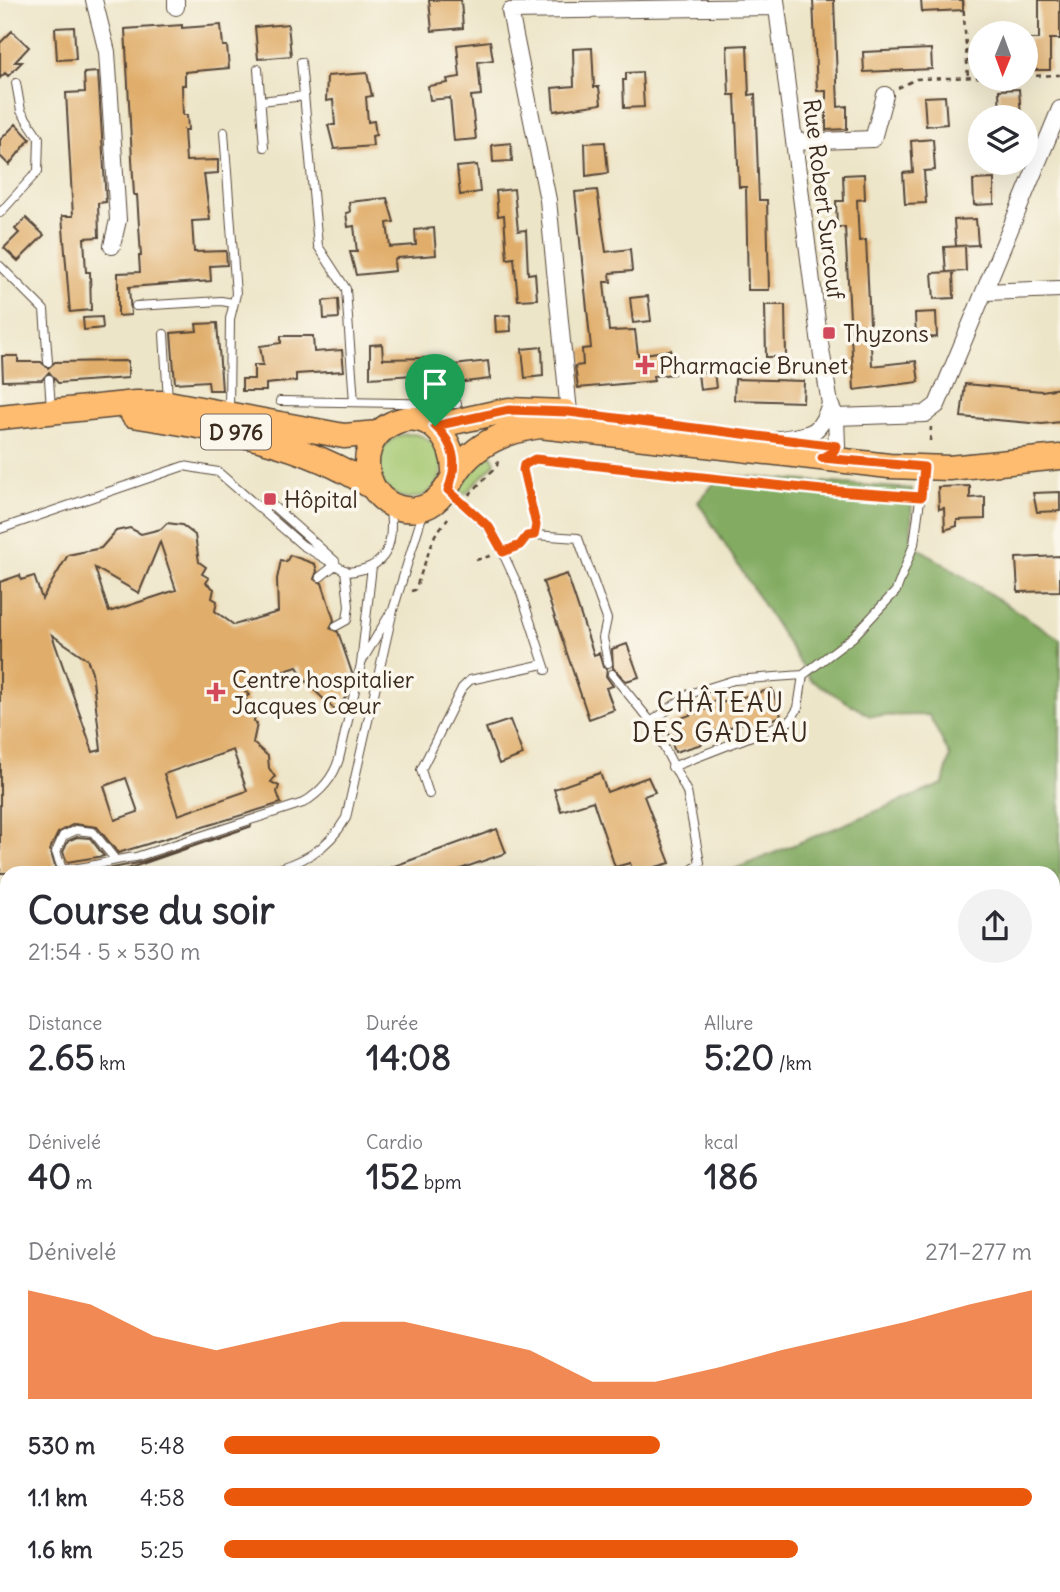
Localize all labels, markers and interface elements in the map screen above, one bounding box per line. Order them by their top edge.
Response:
north arrow [968,21,1038,91]
map controls [968,21,1038,175]
street label: Rue Robert Surcouf [797,97,851,301]
button: layers [968,105,1038,175]
place label: Thyzons [843,319,929,348]
marker: Thyzons [821,325,837,341]
place label: Pharmacie Brunet [659,351,848,380]
pin [405,354,465,426]
marker: Pharmacie Brunet [637,357,653,373]
icon: arrive [416,365,454,403]
road number: D 976 [201,414,271,450]
place label: Hôpital [284,485,358,514]
marker: Hôpital [262,491,278,507]
place label: Centre hospitalier Jacques Cœur [232,665,415,720]
marker: Centre hospitalier Jacques Cœur [206,682,226,702]
district label: CHÂTEAU DES GADEAU [632,684,810,749]
text: Course du soir [28,887,275,934]
button: share [958,889,1032,963]
text: 21:54 · 5 × 530 m [28,937,200,966]
text: Distance [28,1011,102,1035]
text: Durée [366,1011,418,1035]
text: Allure [704,1011,753,1035]
text: 2.65 [28,1035,95,1079]
text: 14:08 [366,1035,451,1079]
text: 5:20 [704,1035,774,1079]
text: km [95,1051,126,1075]
text: /km [774,1051,812,1075]
text: Dénivelé [28,1130,101,1154]
text: Cardio [366,1130,423,1154]
text: kcal [704,1130,738,1154]
text: 40 [28,1154,71,1198]
text: 152 [366,1154,419,1198]
text: 186 [704,1154,758,1198]
text: m [71,1170,92,1194]
text: bpm [419,1170,462,1194]
text: Dénivelé [28,1237,116,1266]
text: 271–277 m [925,1237,1032,1266]
text: 530 m [28,1431,95,1460]
text: 5:48 [140,1431,185,1460]
text: 1.1 km [28,1483,87,1512]
text: 4:58 [140,1483,185,1512]
text: 1.6 km [28,1535,93,1564]
text: 5:25 [140,1535,184,1564]

